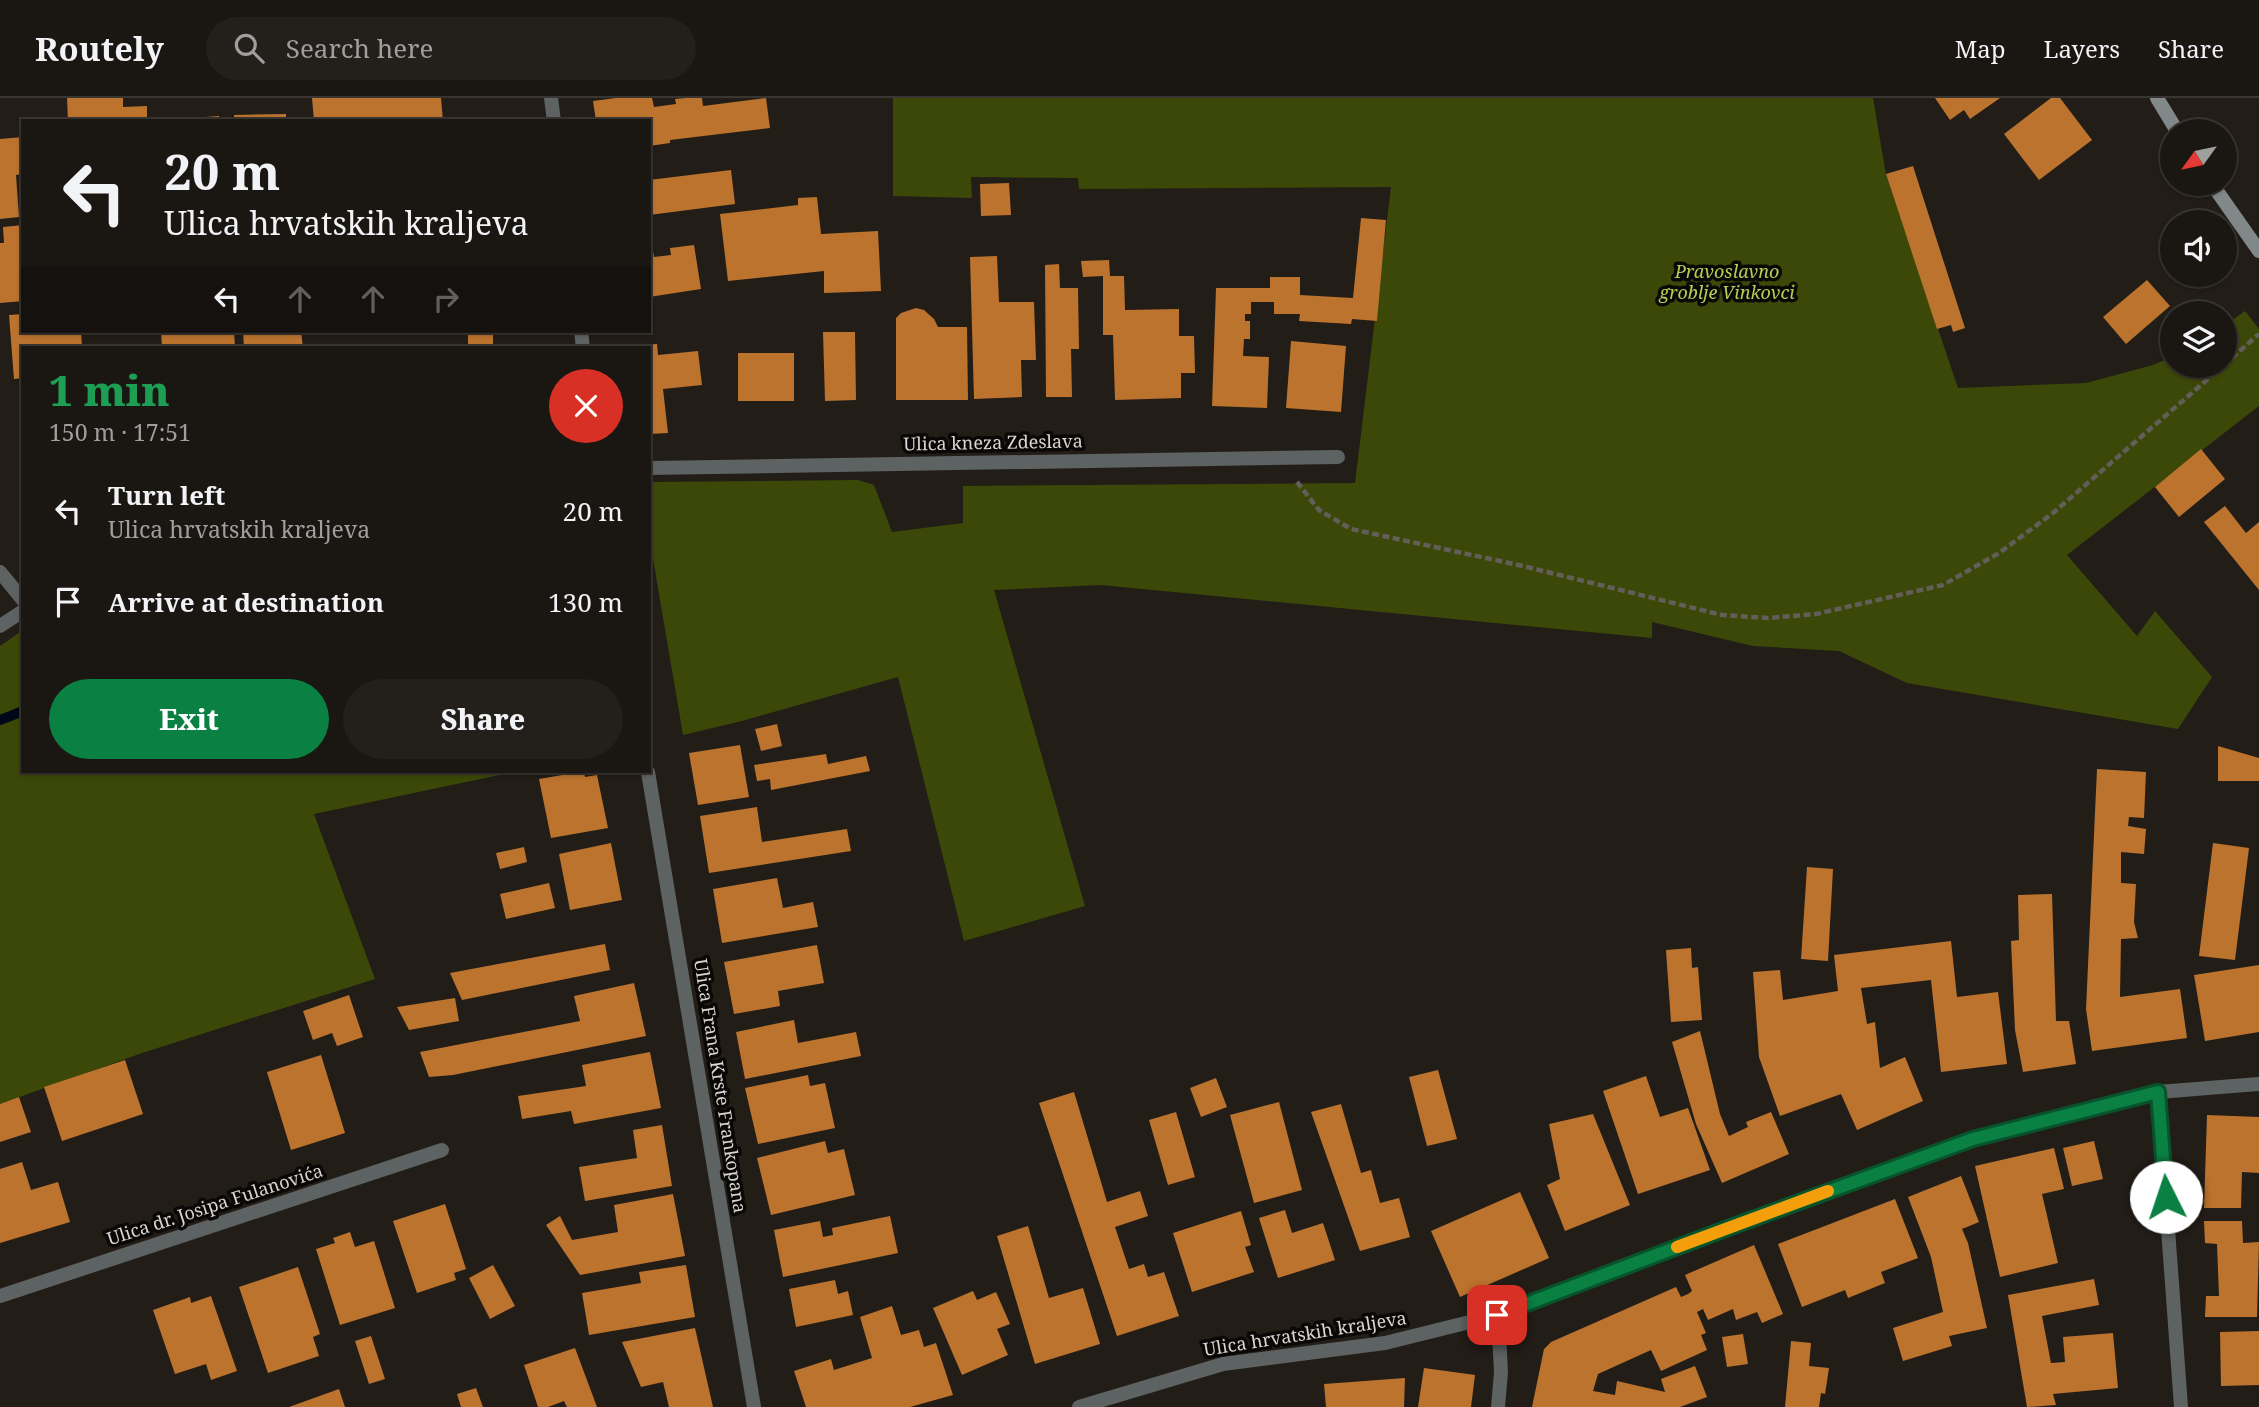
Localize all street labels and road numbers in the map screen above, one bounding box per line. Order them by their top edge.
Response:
street label: Ulica kneza Zdeslava [903,428,1083,456]
street label: Ulica Frana Krste Frankopana [689,957,753,1215]
street label: Ulica dr. Josipa Fulanovića [104,1158,326,1250]
street label: Ulica hrvatskih kraljeva [1202,1305,1408,1361]

